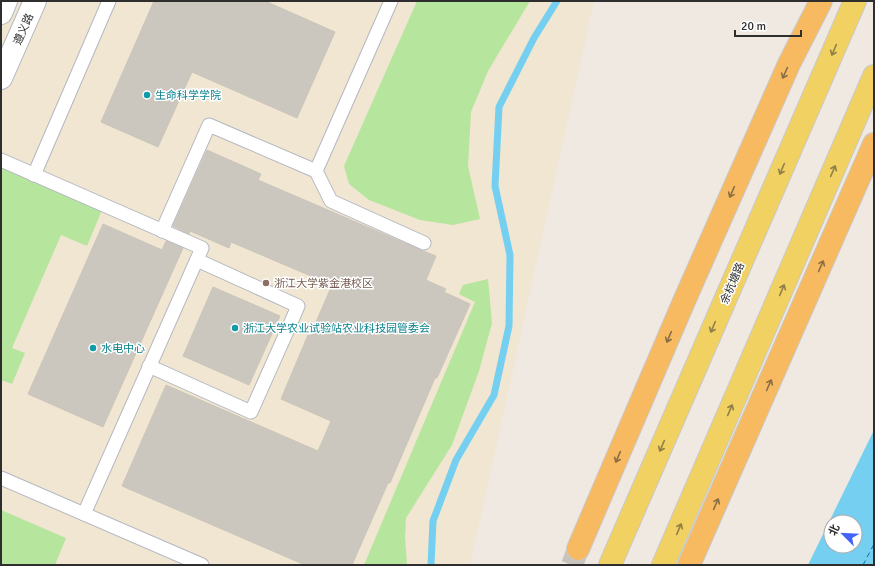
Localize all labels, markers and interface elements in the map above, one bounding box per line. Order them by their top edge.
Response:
street label: 遵义路 [11,11,36,47]
scale bar [735,12,801,38]
text: 20 m [741,19,766,34]
one-way arrow [829,43,837,55]
one-way arrow [781,67,788,79]
place label: 生命科学学院 [155,89,221,102]
marker: 生命科学学院 [142,90,152,100]
one-way arrow [778,162,785,174]
one-way arrow [830,166,837,178]
one-way arrow [728,186,735,198]
street label: 余杭塘路 [718,260,747,306]
one-way arrow [818,260,825,272]
place label: 浙江大学紫金港校区 [274,277,373,290]
marker: 浙江大学紫金港校区 [261,278,271,288]
one-way arrow [778,285,786,297]
one-way arrow [709,320,717,332]
place label: 浙江大学农业试验站农业科技园管委会 [243,322,430,335]
marker: 浙江大学农业试验站农业科技园管委会 [230,323,240,333]
one-way arrow [665,331,672,343]
place label: 水电中心 [101,342,145,355]
marker: 水电中心 [88,343,98,353]
one-way arrow [765,379,773,391]
one-way arrow [727,404,734,416]
one-way arrow [657,440,665,452]
one-way arrow [614,450,621,462]
one-way arrow [713,498,721,510]
north arrow [823,514,863,554]
text: 北 [826,522,842,538]
one-way arrow [675,524,683,536]

